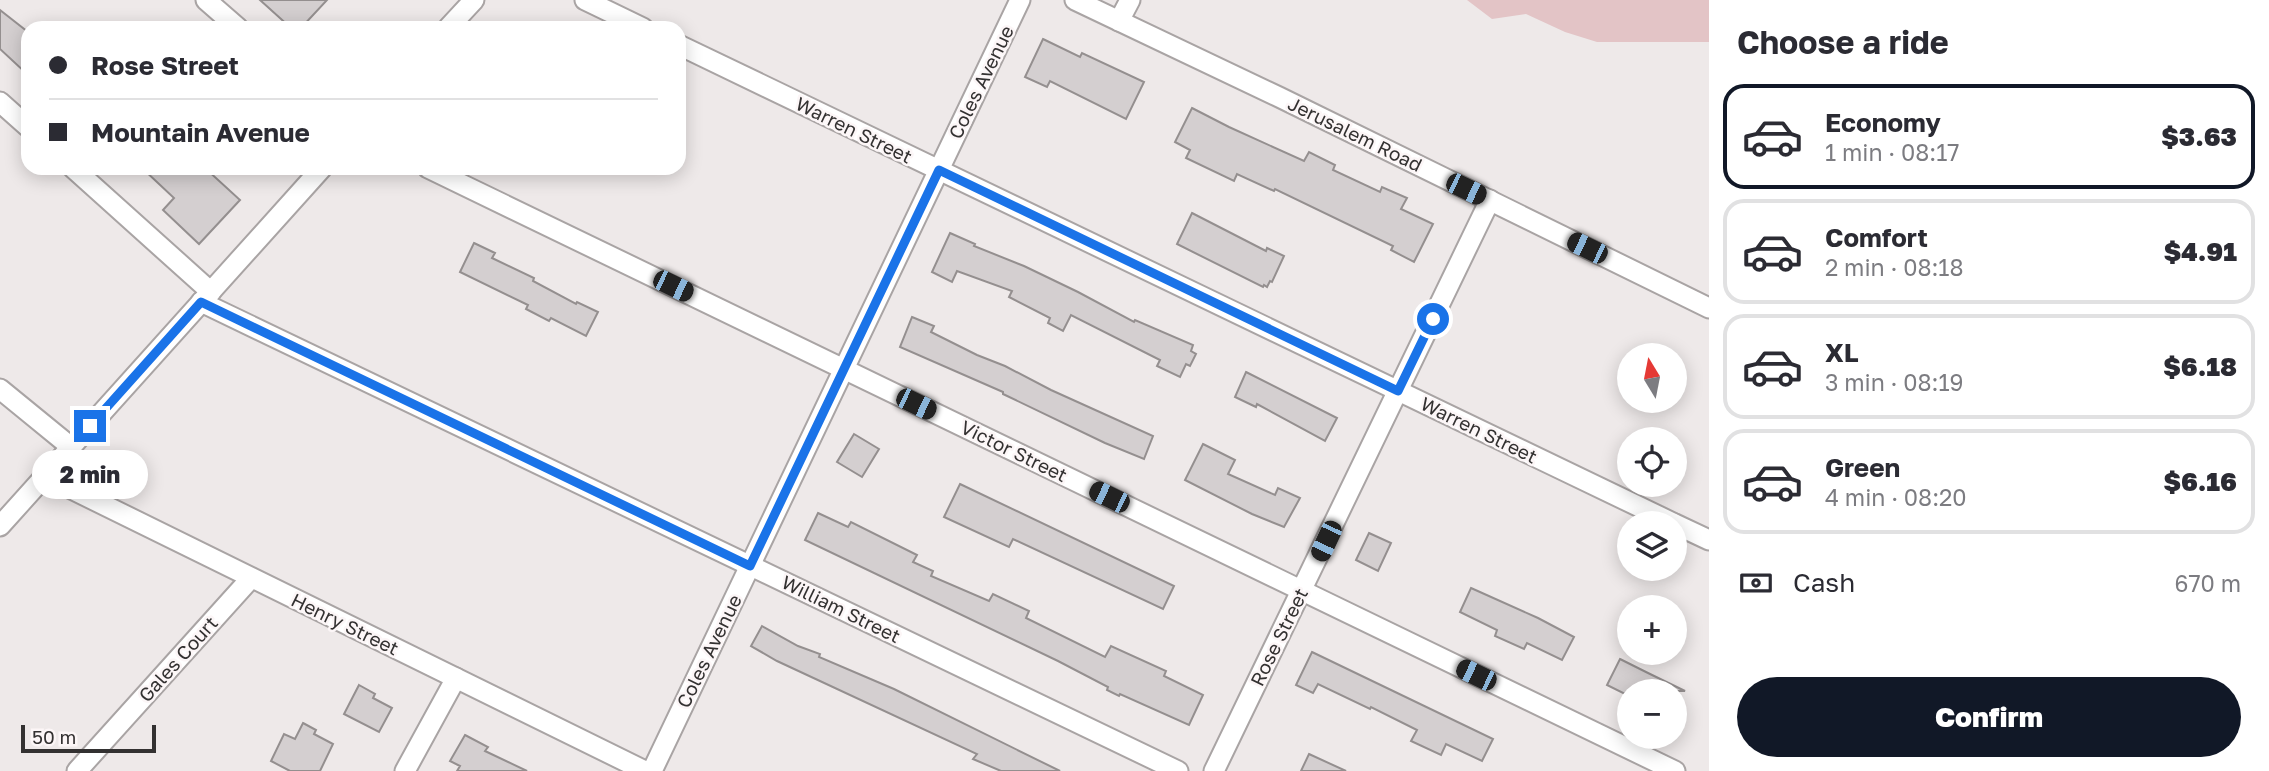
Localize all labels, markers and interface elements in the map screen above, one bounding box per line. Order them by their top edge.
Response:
street label: Coles Avenue [943,21,1018,142]
text: Choose a ride [1737,23,1949,61]
text: Rose Street [91,50,239,81]
street label: Warren Street [792,91,916,168]
street label: Jerusalem Road [1284,91,1426,176]
icon: car [1741,105,1804,168]
text: Economy [1825,107,1941,138]
text: Mountain Avenue [91,117,310,148]
text: $3.63 [2161,121,2237,152]
text: 1 min · 08:17 [1825,138,1960,166]
car [1443,170,1490,208]
icon: car [1741,220,1804,283]
text: Comfort [1825,222,1928,253]
car [1564,229,1611,267]
text: $4.91 [2164,236,2237,267]
text: 2 min · 08:18 [1825,253,1964,281]
car [650,267,697,305]
route start [1417,303,1449,335]
icon: car [1741,335,1804,398]
text: XL [1825,337,1859,368]
north arrow [1617,343,1687,413]
map controls [1617,343,1687,749]
text: $6.18 [2163,351,2237,382]
text: 3 min · 08:19 [1825,368,1964,396]
car [893,385,940,423]
street label: Warren Street [1417,391,1541,468]
route end [74,410,106,442]
street label: Victor Street [957,415,1071,486]
button: locate [1617,427,1687,497]
callout: 2 min [32,450,148,500]
icon: car [1741,450,1804,513]
text: Green [1825,452,1900,483]
text: 2 min [60,460,120,488]
text: $6.16 [2163,466,2237,497]
car [1086,478,1133,516]
text: 4 min · 08:20 [1825,483,1967,511]
button: layers [1617,511,1687,581]
car [1308,518,1345,564]
icon: cash [1737,564,1775,602]
text: Cash [1793,567,1855,598]
text: 670 m [2175,569,2241,597]
street label: William Street [778,570,904,647]
street label: Rose Street [1245,584,1312,690]
street label: Henry Street [288,588,403,659]
street label: Coles Avenue [671,590,746,711]
button: + [1617,595,1687,665]
street label: Gales Court [133,611,222,706]
car [1453,656,1500,694]
button: Confirm [1737,677,2241,757]
button: − [1617,679,1687,749]
scale bar [21,722,156,754]
text: 50 m [32,725,76,748]

